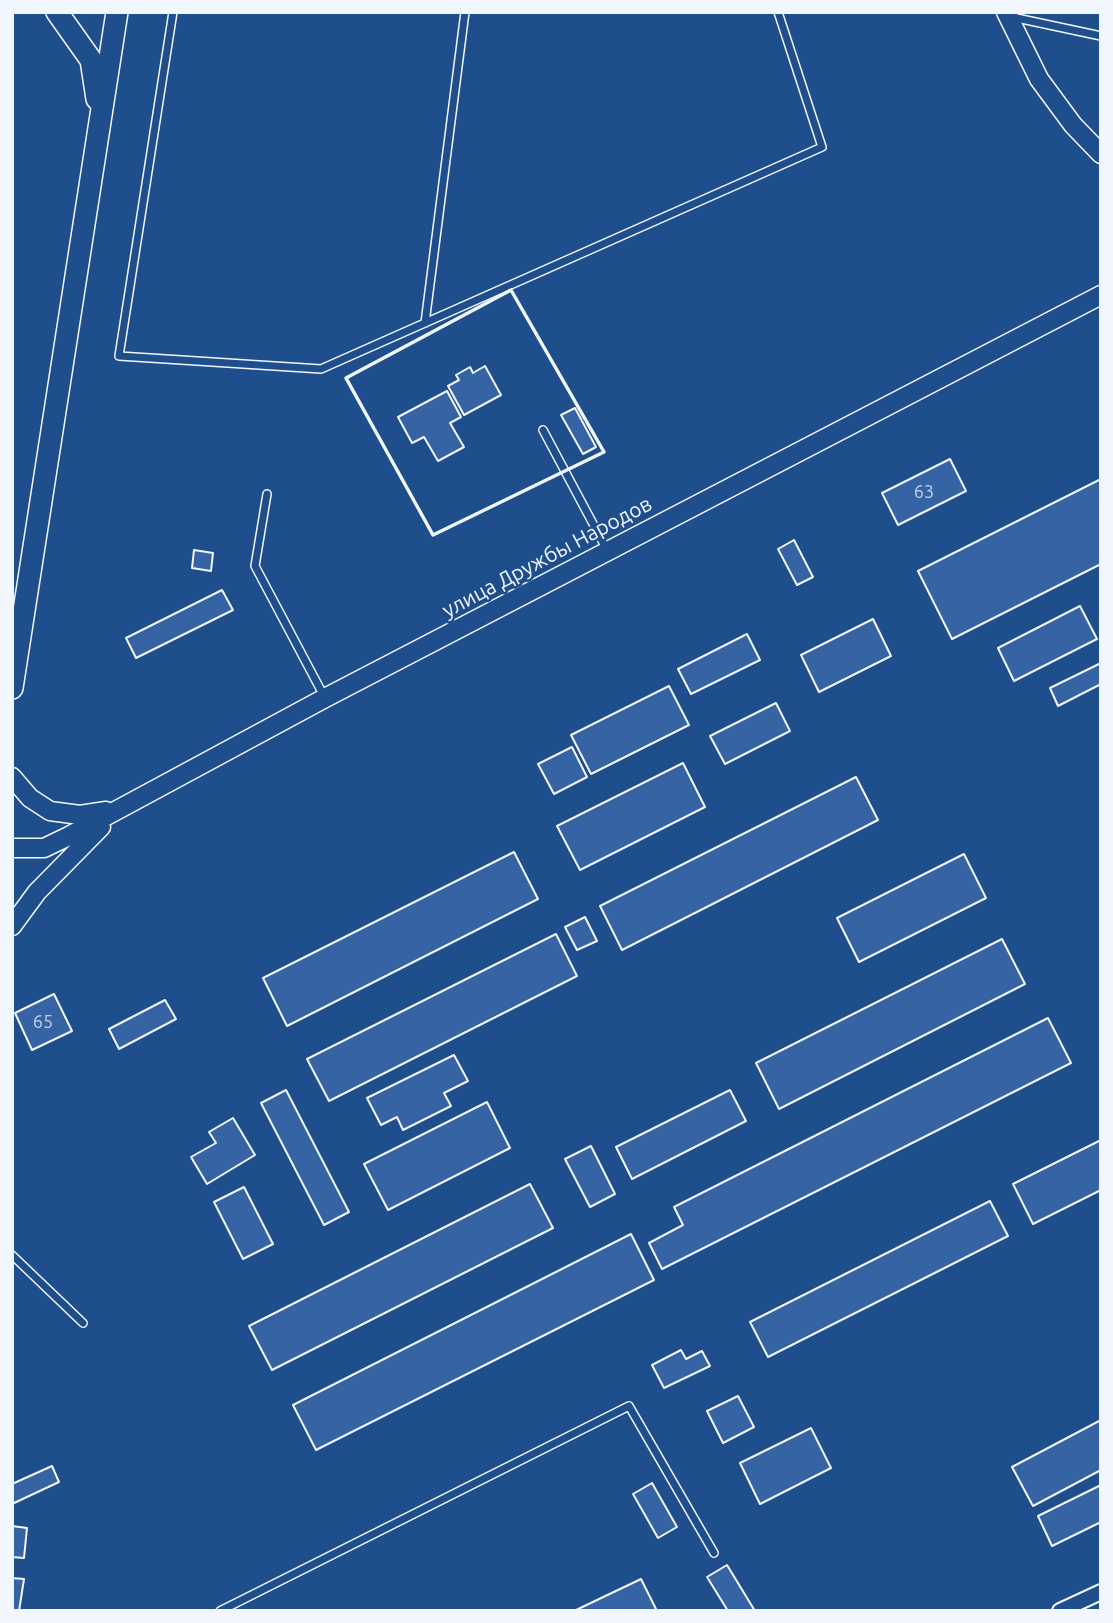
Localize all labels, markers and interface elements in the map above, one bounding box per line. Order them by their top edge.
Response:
house number: 63 [914,481,934,503]
street label: улица Дружбы Народов [438,491,656,623]
house number: 65 [33,1011,53,1033]

